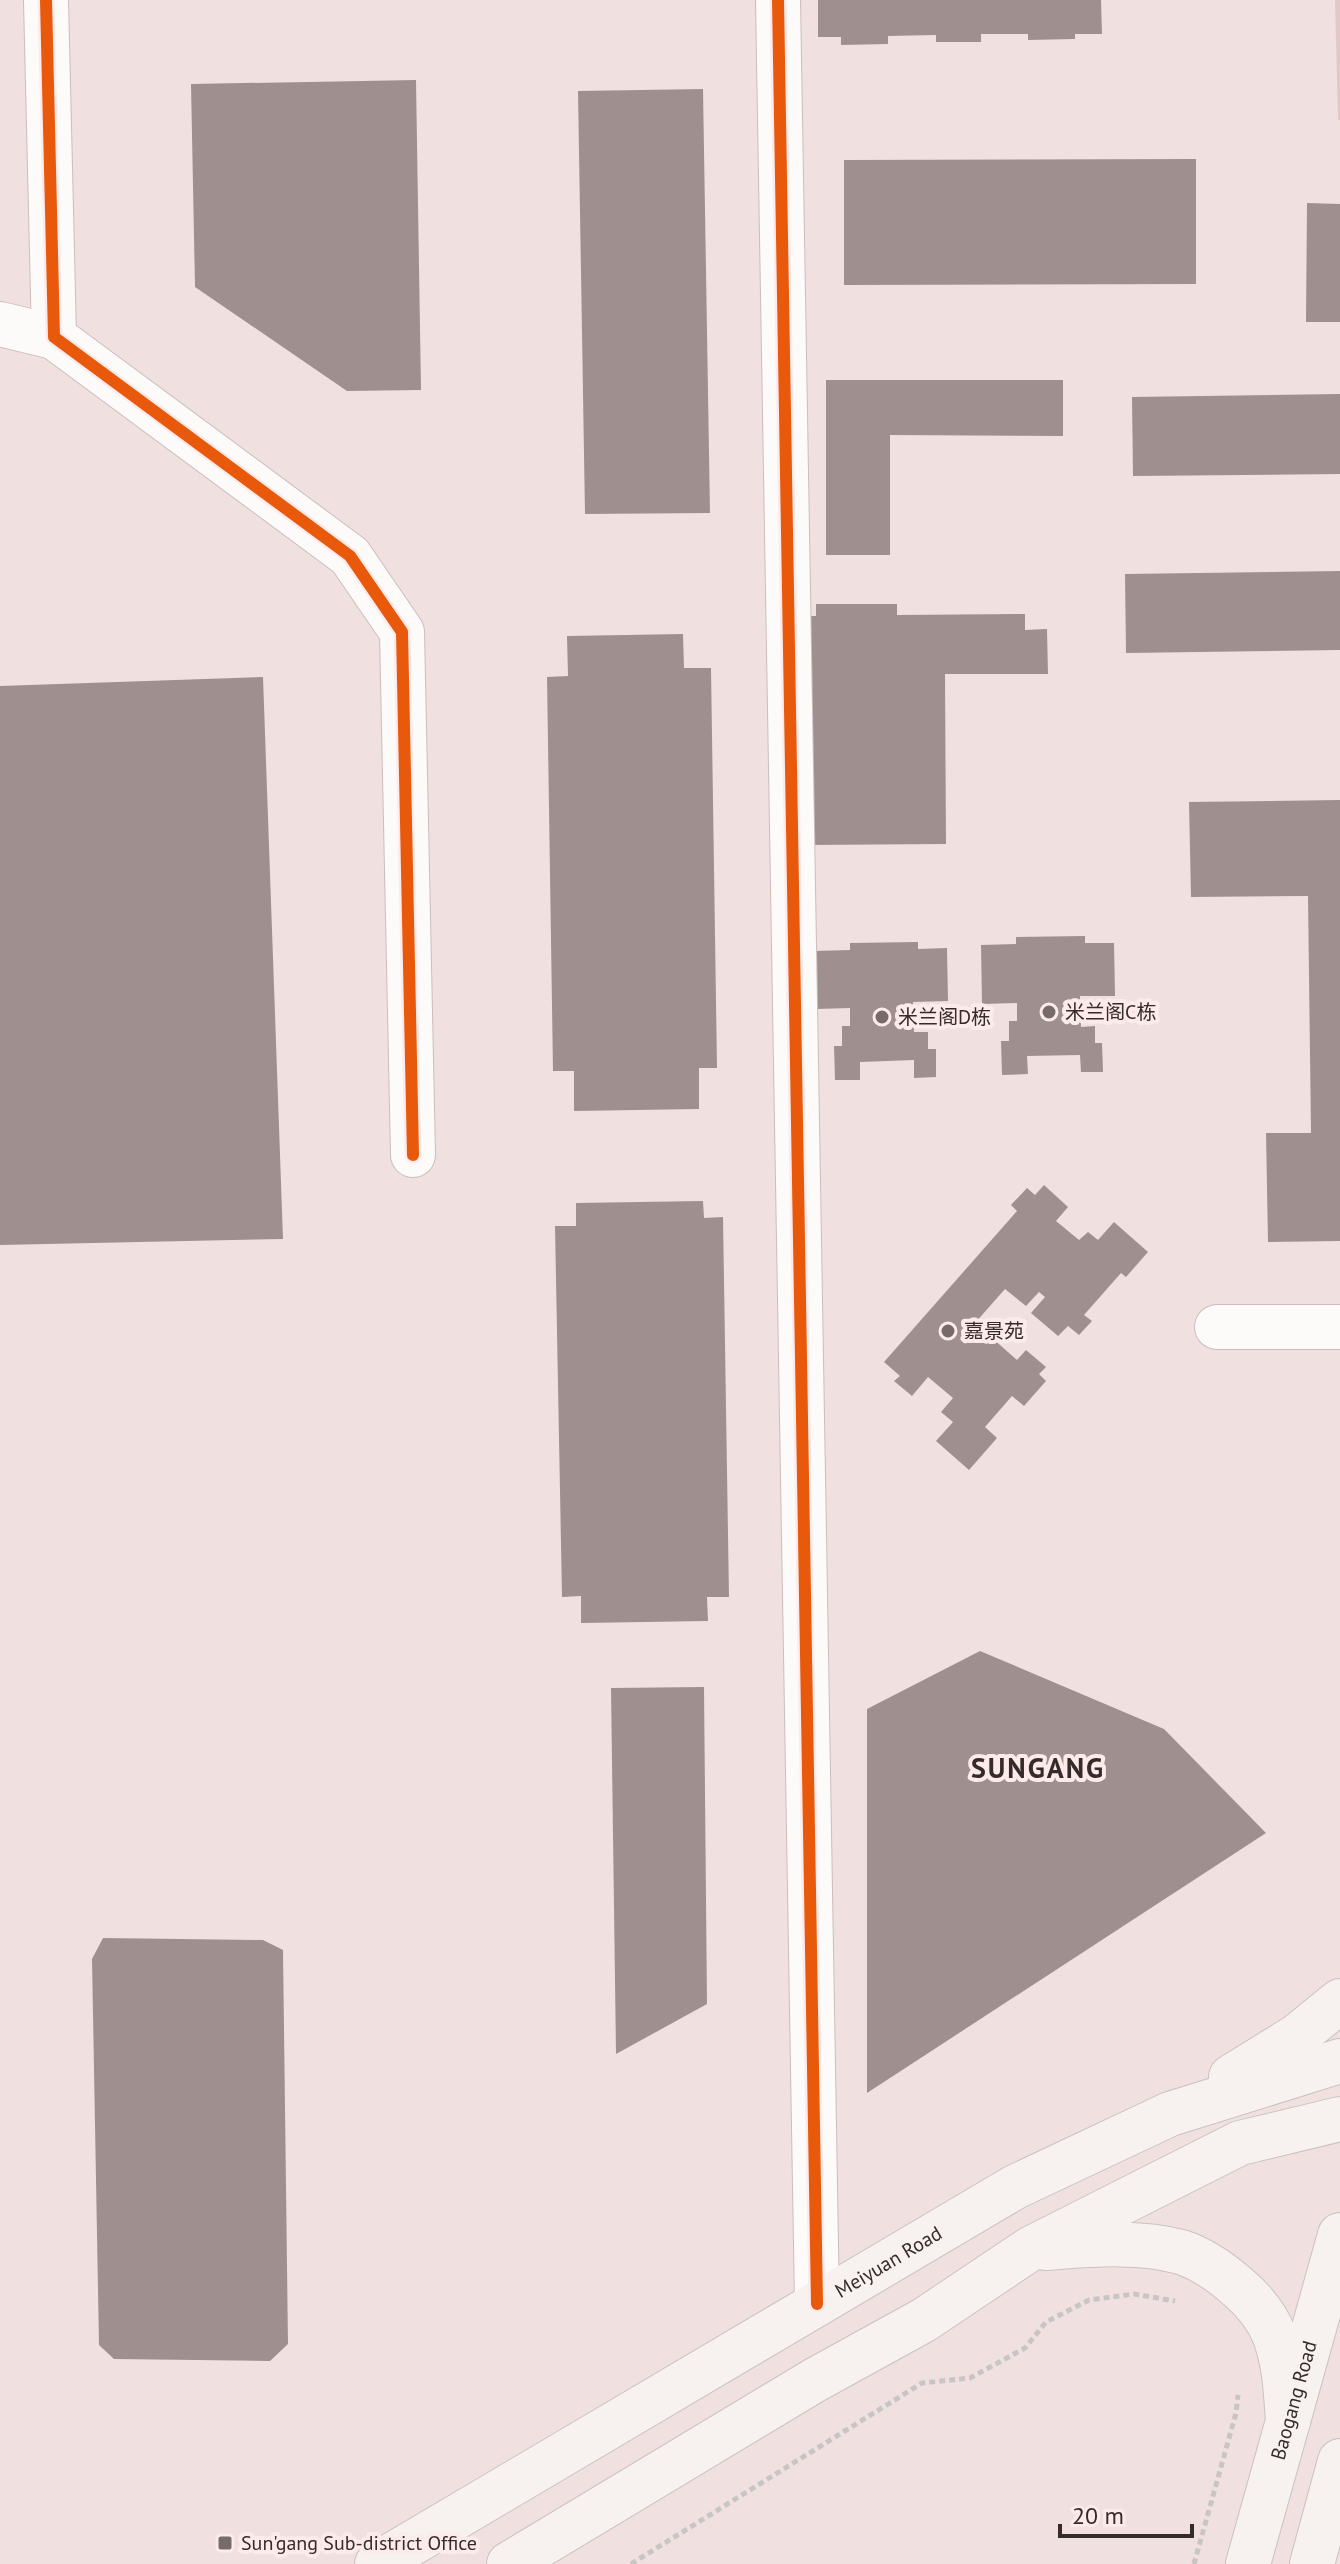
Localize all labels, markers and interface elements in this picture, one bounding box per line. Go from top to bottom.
place label: 米兰阁C栋 [1065,999,1156,1025]
marker: 米兰阁C栋 [1040,1003,1058,1021]
place label: 米兰阁D栋 [898,1004,991,1030]
marker: 米兰阁D栋 [873,1008,891,1026]
place label: 嘉景苑 [964,1318,1024,1344]
marker: 嘉景苑 [939,1322,957,1340]
district label: SUNGANG [971,1749,1105,1786]
street label: Meiyuan Road [830,2220,947,2304]
street label: Baogang Road [1265,2338,1323,2463]
scale bar [1060,2488,1192,2538]
text: 20 m [1072,2500,1124,2531]
place label: Sun'gang Sub-district Office [241,2530,477,2556]
marker: Sun'gang Sub-district Office [216,2534,234,2552]

